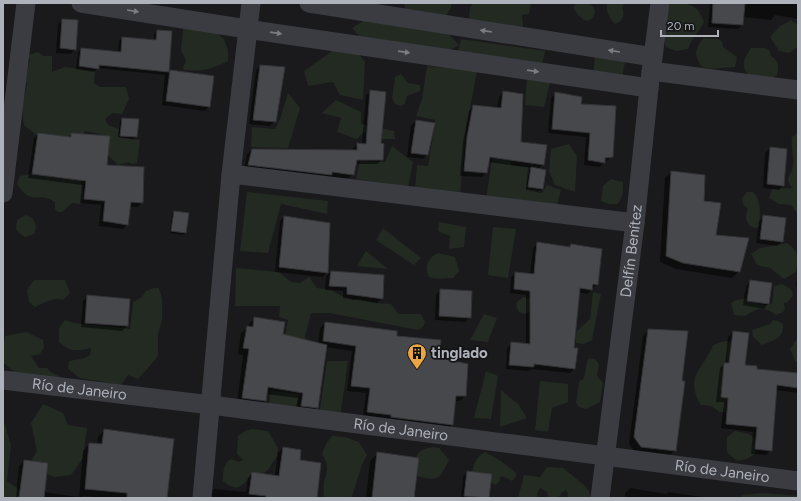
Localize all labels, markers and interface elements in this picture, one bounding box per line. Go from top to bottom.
one-way arrow [127,8,139,14]
scale bar [661,12,718,38]
text: 20 m [667,19,695,33]
one-way arrow [480,28,492,34]
one-way arrow [270,30,282,36]
one-way arrow [608,48,620,54]
one-way arrow [398,49,410,55]
one-way arrow [527,68,539,74]
street label: Delfín Benítez [617,204,646,298]
building icon: tinglado [406,342,428,370]
place label: tinglado [431,344,488,362]
street label: Río de Janeiro [31,375,128,404]
street label: Río de Janeiro [353,415,450,445]
street label: Río de Janeiro [674,456,771,486]

